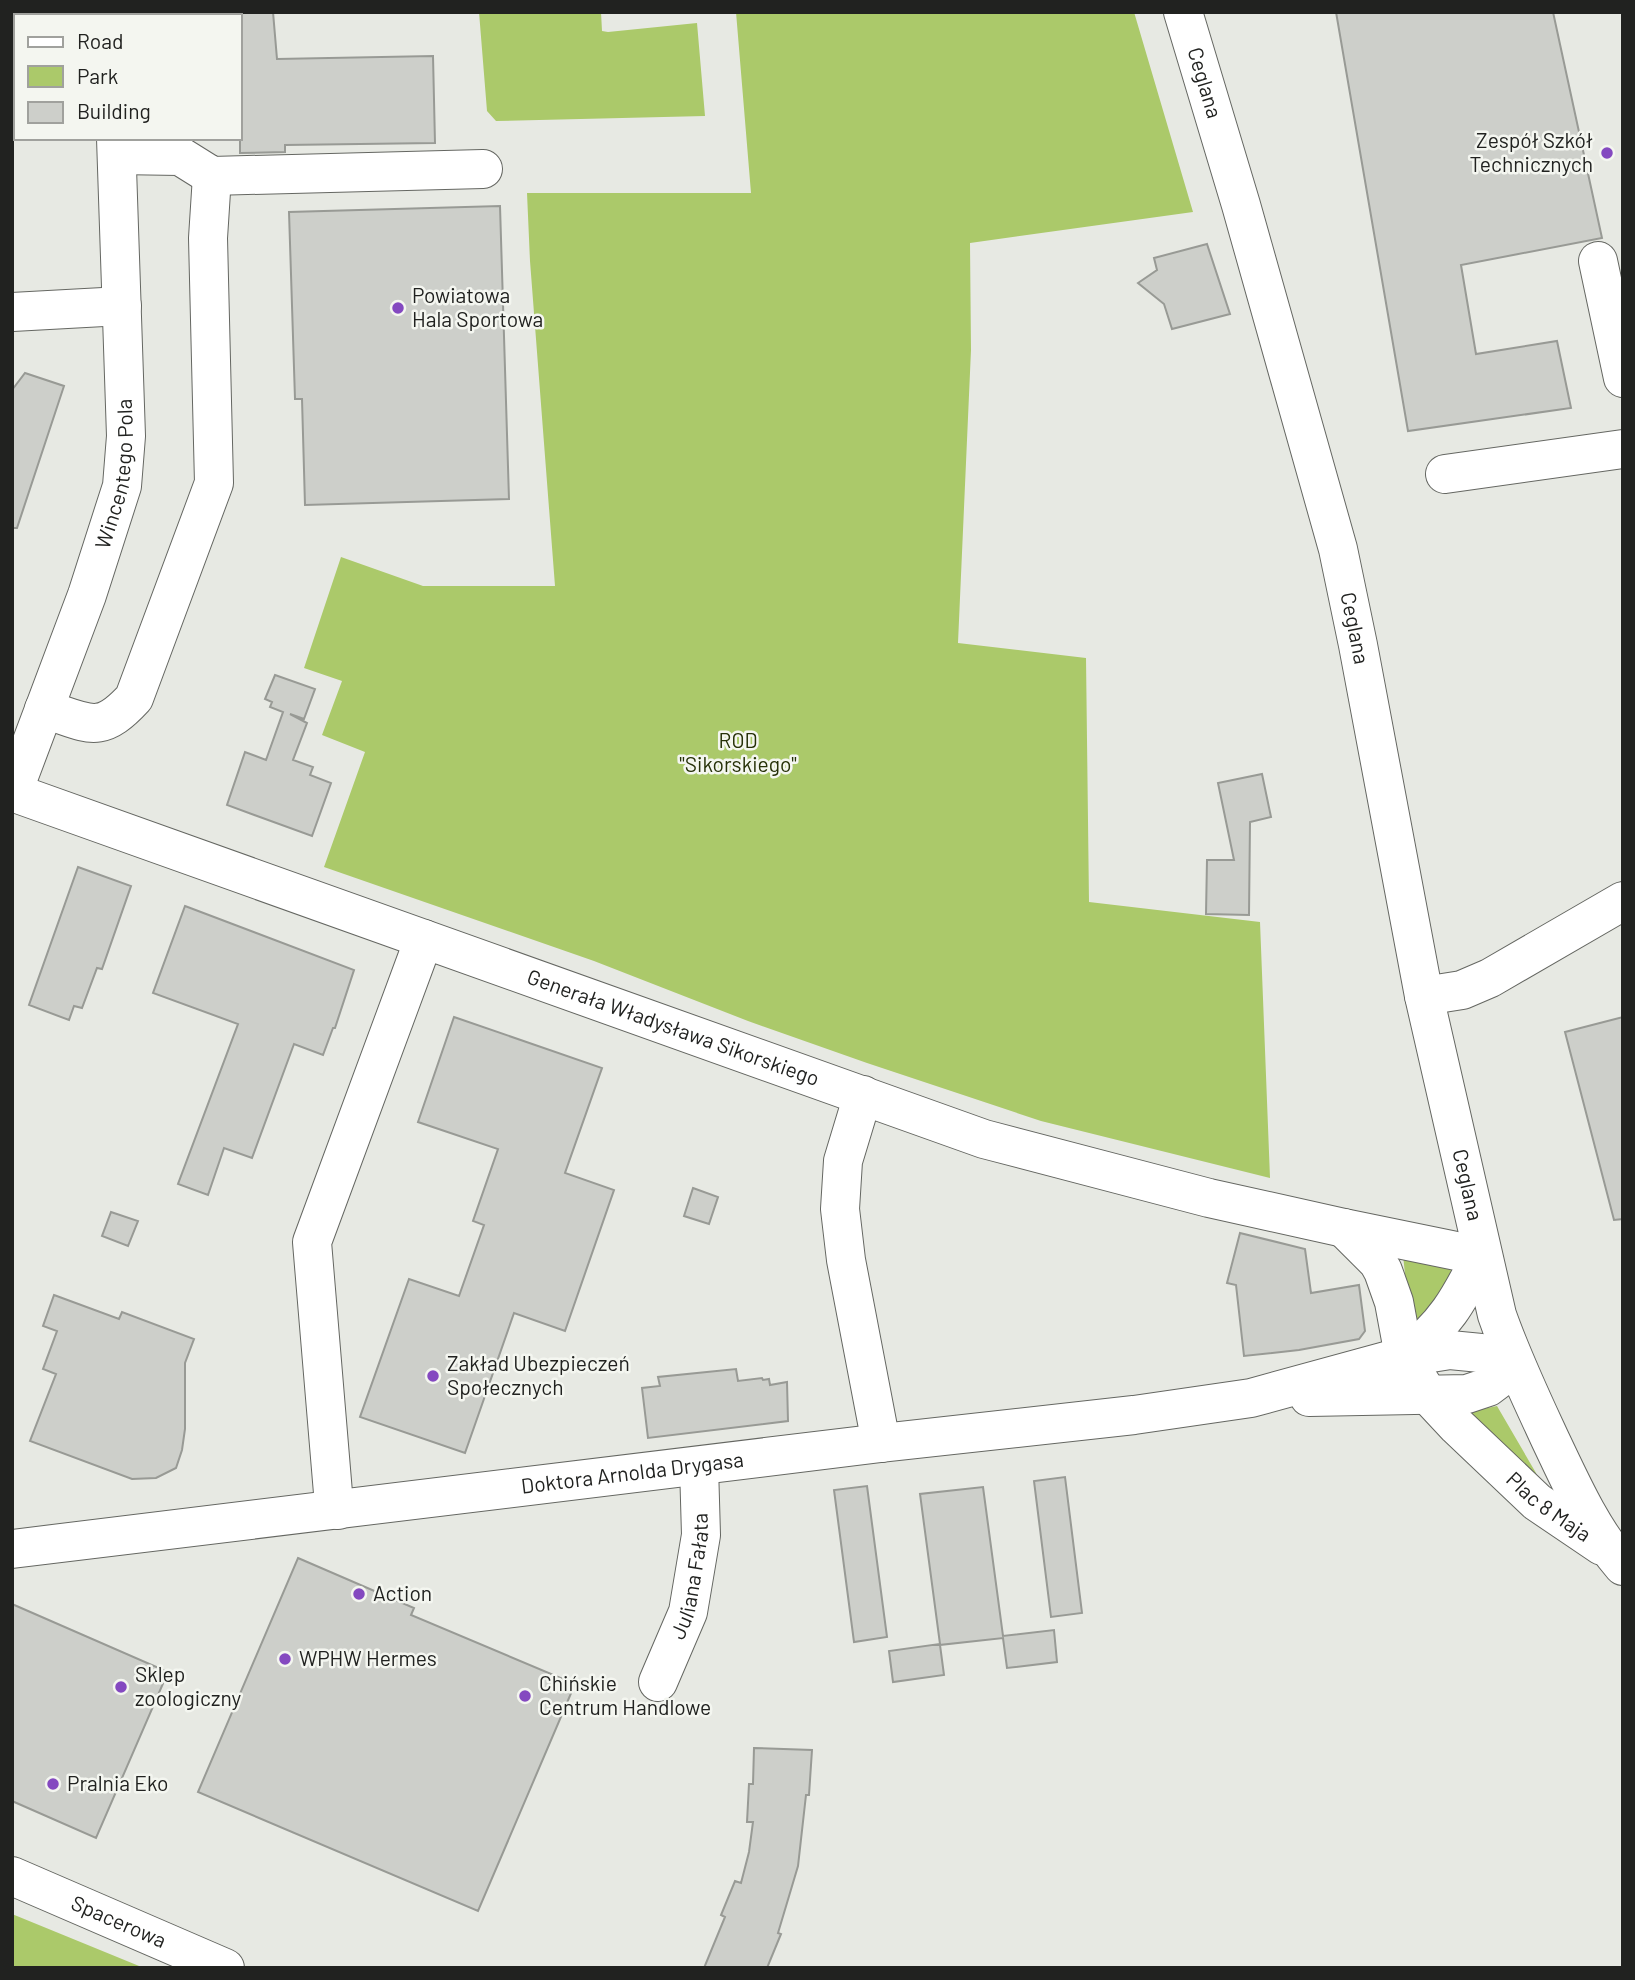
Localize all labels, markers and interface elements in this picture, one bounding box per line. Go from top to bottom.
legend [14,14,242,140]
text: Road [77,28,123,53]
street label: Ceglana [1183,44,1228,121]
text: Park [77,63,118,88]
text: Building [77,98,151,123]
place label: Zespół Szkół Technicznych [1469,127,1593,176]
marker: Zespół Szkół Technicznych [1599,145,1615,161]
place label: Powiatowa Hala Sportowa [412,282,543,331]
marker: Powiatowa Hala Sportowa [390,300,406,316]
street label: Wincentego Pola [89,398,137,552]
street label: Ceglana [1336,590,1375,666]
park label: ROD "Sikorskiego" [679,727,797,776]
street label: Generała Władysława Sikorskiego [524,963,823,1090]
street label: Ceglana [1448,1146,1489,1223]
place label: Zakład Ubezpieczeń Społecznych [447,1350,630,1399]
marker: Zakład Ubezpieczeń Społecznych [425,1368,441,1384]
street label: Doktora Arnolda Drygasa [520,1446,745,1498]
street label: Plac 8 Maja [1502,1466,1596,1546]
street label: Juliana Fałata [664,1513,712,1643]
place label: Action [373,1580,432,1605]
marker: Action [351,1586,367,1602]
place label: WPHW Hermes [299,1645,437,1670]
marker: WPHW Hermes [277,1651,293,1667]
place label: Sklep zoologiczny [135,1661,242,1710]
place label: Chińskie Centrum Handlowe [539,1670,711,1719]
marker: Sklep zoologiczny [113,1679,129,1695]
marker: Chińskie Centrum Handlowe [517,1688,533,1704]
place label: Pralnia Eko [67,1770,168,1795]
marker: Pralnia Eko [45,1776,61,1792]
street label: Spacerowa [68,1889,170,1952]

